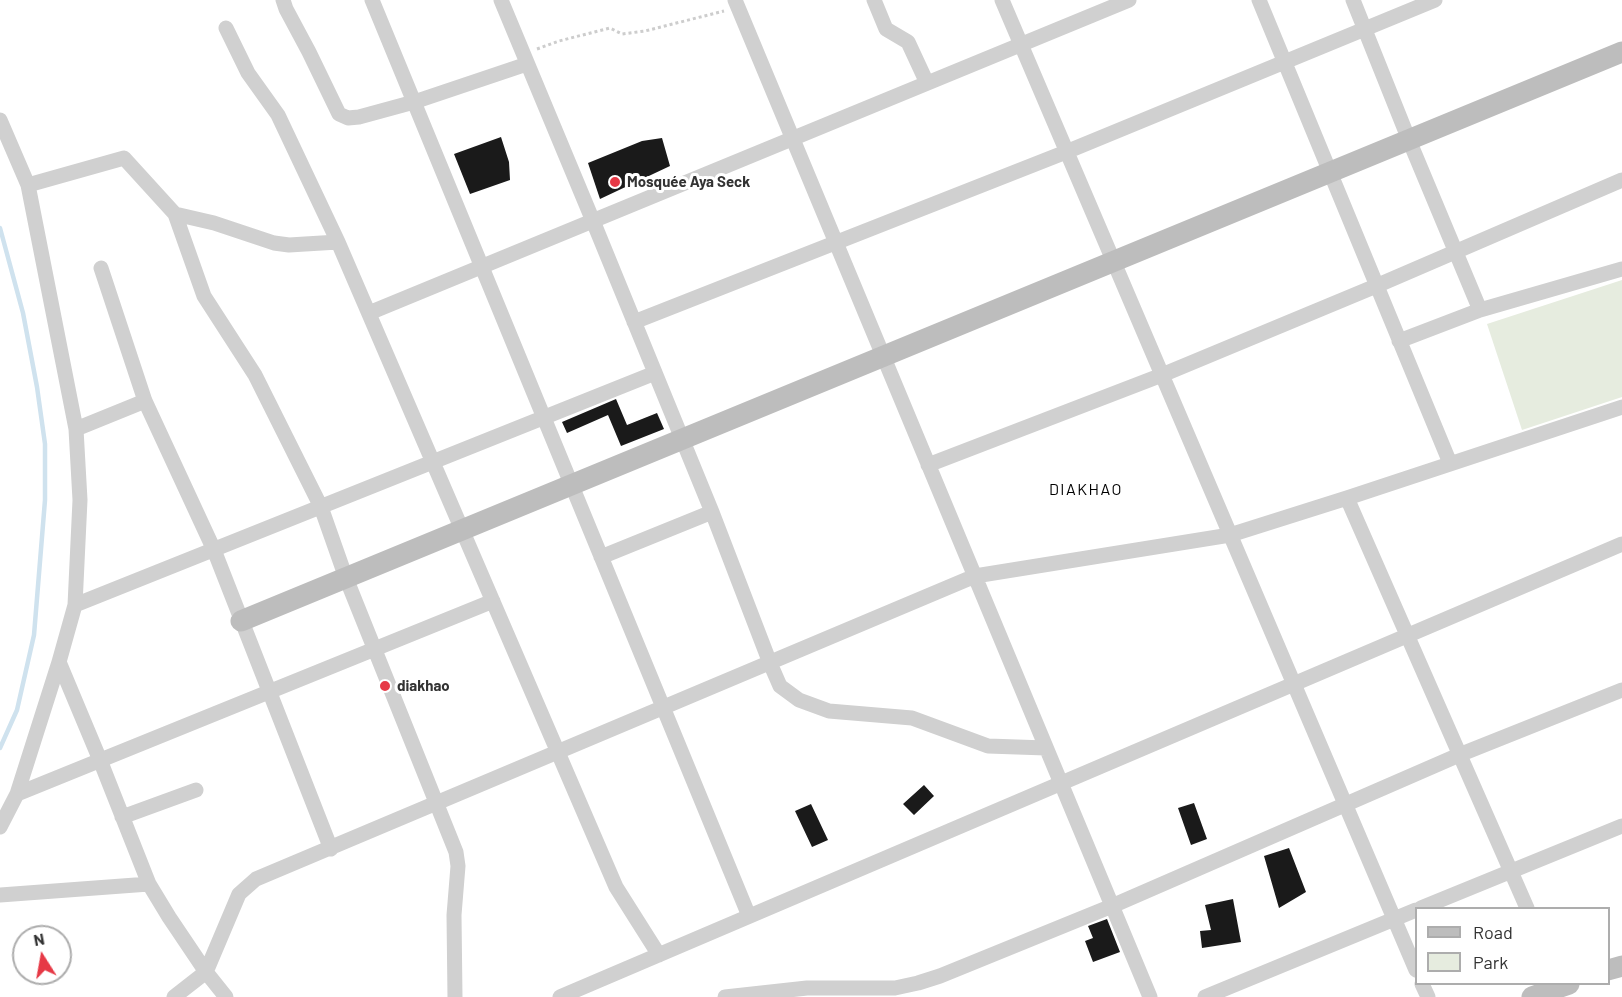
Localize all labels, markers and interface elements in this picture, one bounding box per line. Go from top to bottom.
place label: Mosquée Aya Seck [627,173,750,191]
marker: Mosquée Aya Seck [608,175,622,189]
district label: DIAKHAO [1049,480,1123,500]
place label: diakhao [397,677,450,695]
marker: diakhao [378,679,392,693]
legend [1415,907,1610,985]
text: Road [1473,921,1513,943]
north arrow [12,925,72,985]
text: N [32,928,46,949]
text: Park [1473,951,1508,973]

